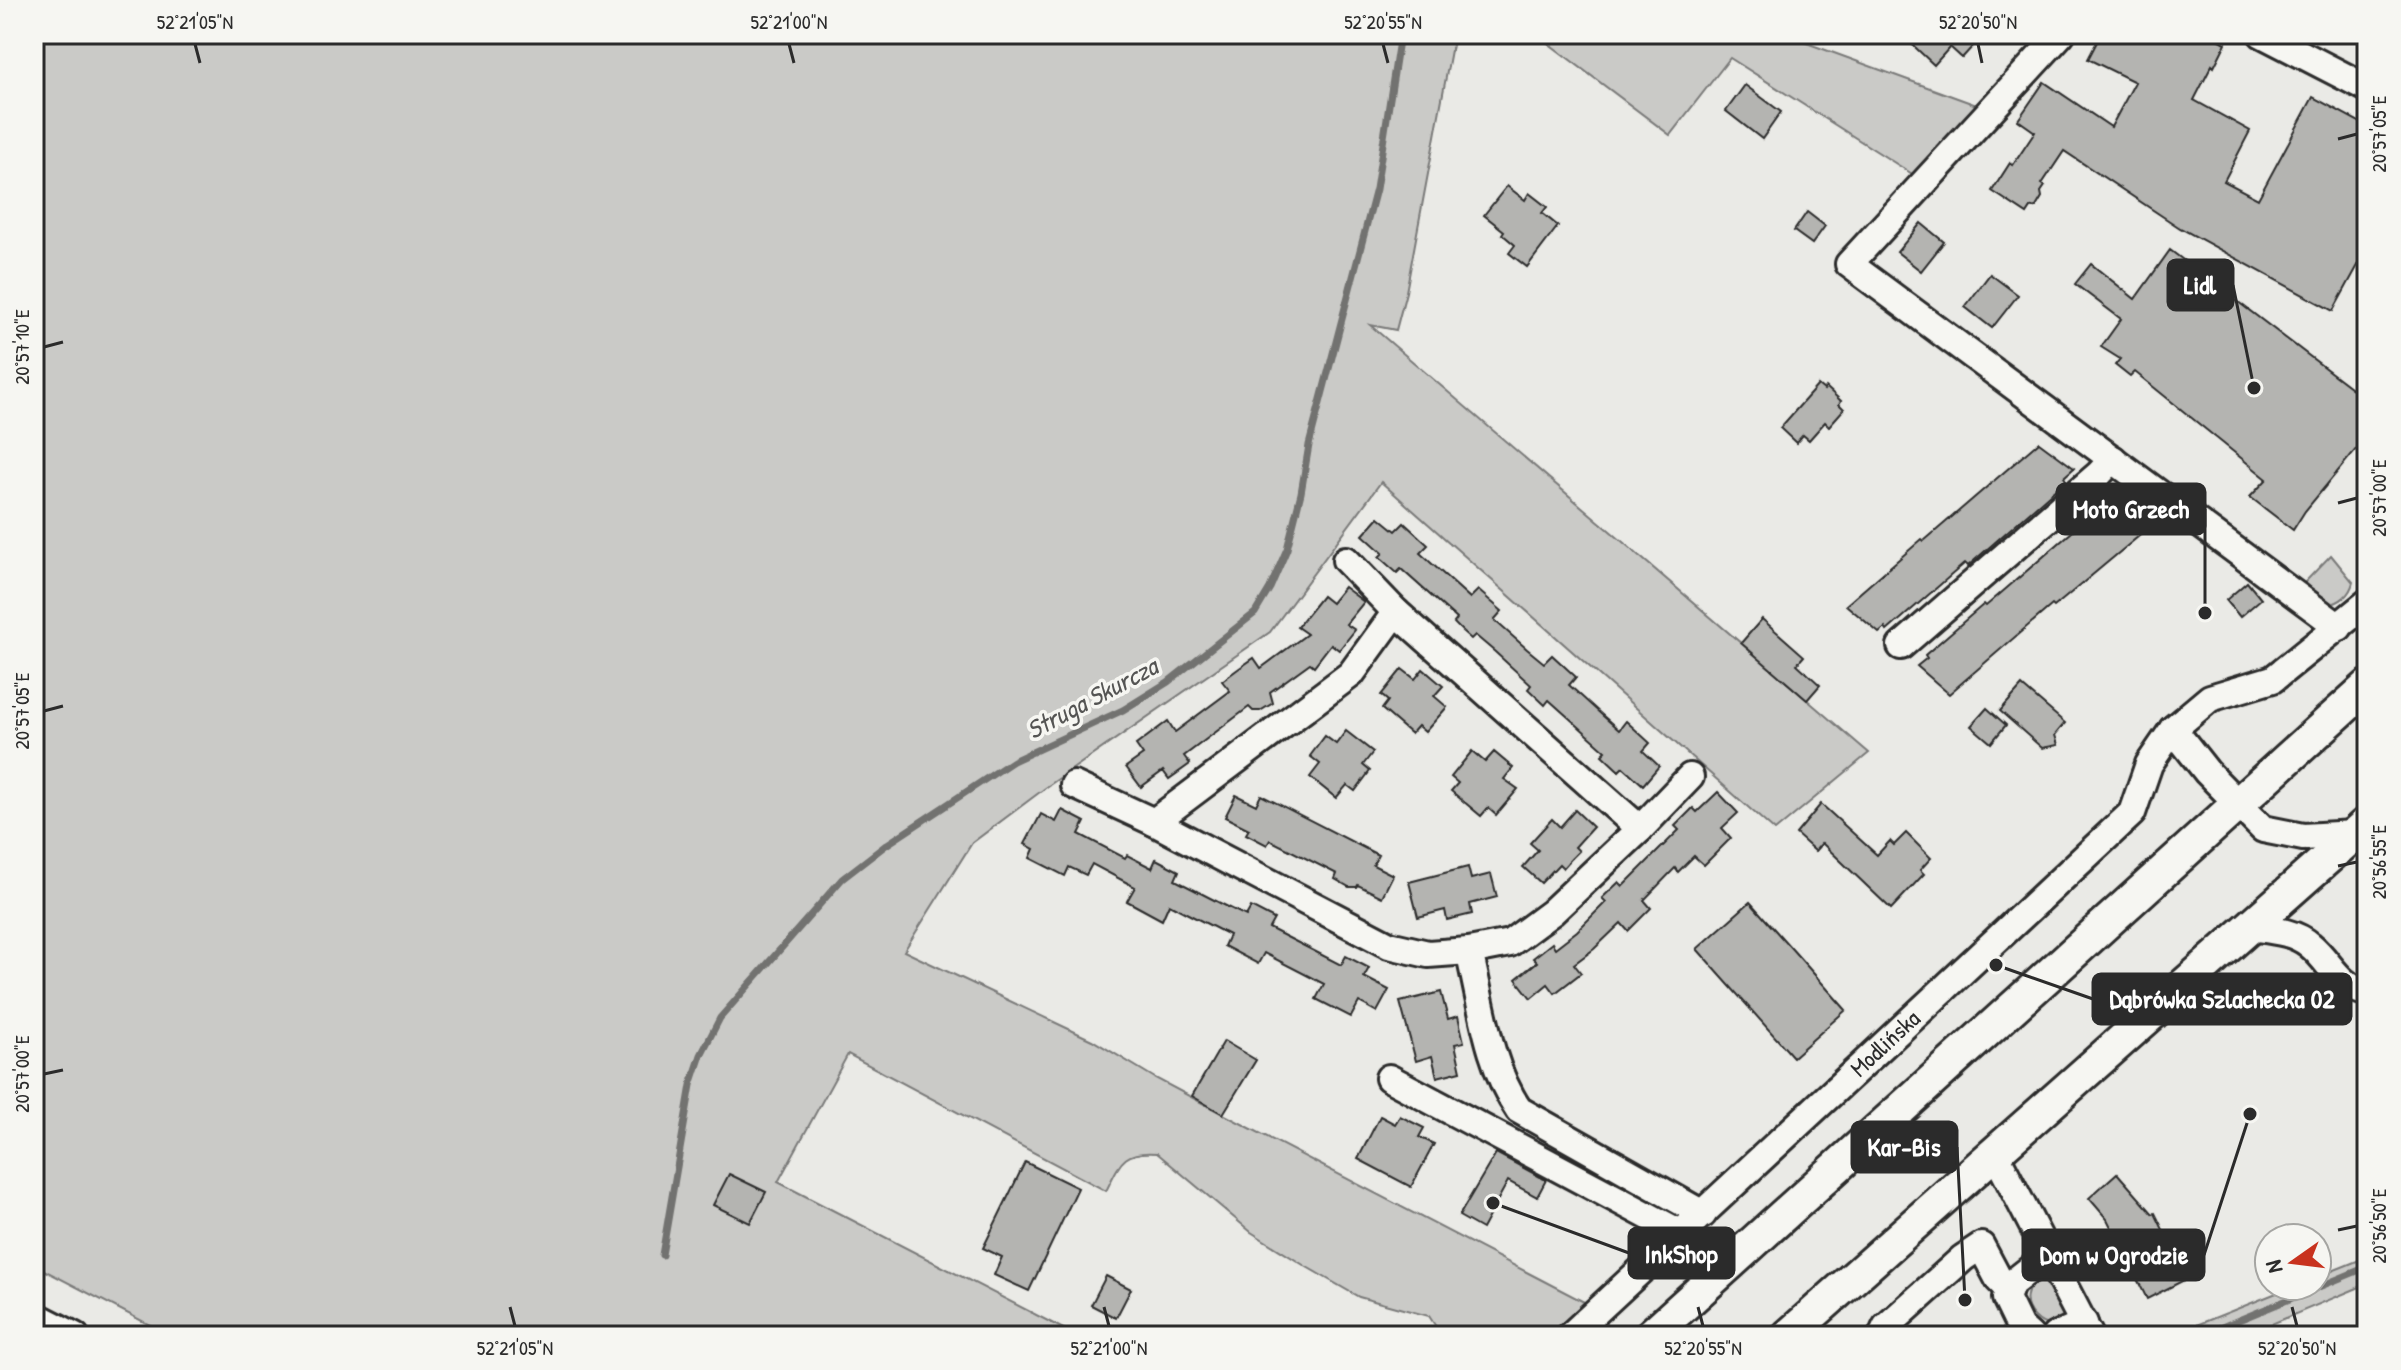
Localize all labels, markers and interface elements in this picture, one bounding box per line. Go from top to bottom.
text: 52°21'05"N [157,8,233,35]
text: 52°21'00"N [751,8,827,35]
text: 52°20'55"N [1344,8,1422,35]
text: 52°20'50"N [1939,8,2017,35]
text: 20°57'05"E [2365,95,2392,172]
callout: Lidl [2168,260,2233,310]
text: Lidl [2184,267,2217,302]
text: 20°57'10"E [8,309,35,385]
text: 20°57'00"E [2365,459,2392,537]
callout: Moto Grzech [2057,484,2205,534]
text: Moto Grzech [2073,491,2189,526]
water label: Struga Skurcza [1020,647,1166,748]
text: 20°57'05"E [8,672,35,749]
text: 20°56'55"E [2365,825,2392,899]
callout: Dąbrówka Szlachecka 02 [2093,974,2351,1024]
text: Dąbrówka Szlachecka 02 [2109,981,2335,1016]
street label: Modlińska [1843,1002,1926,1083]
text: 20°57'00"E [8,1035,35,1113]
callout: Kar-Bis [1852,1122,1957,1172]
text: Kar-Bis [1867,1129,1941,1164]
text: 20°56'50"E [2365,1188,2392,1264]
north arrow [2253,1222,2333,1302]
callout: InkShop [1629,1228,1734,1278]
callout: Dom w Ogrodzie [2023,1230,2204,1280]
text: InkShop [1644,1236,1718,1272]
text: Dom w Ogrodzie [2040,1237,2189,1273]
text: N [2258,1257,2290,1276]
text: 52°21'05"N [477,1334,553,1361]
text: 52°21'00"N [1071,1334,1147,1361]
text: 52°20'55"N [1664,1334,1742,1361]
text: 52°20'50"N [2258,1334,2336,1361]

